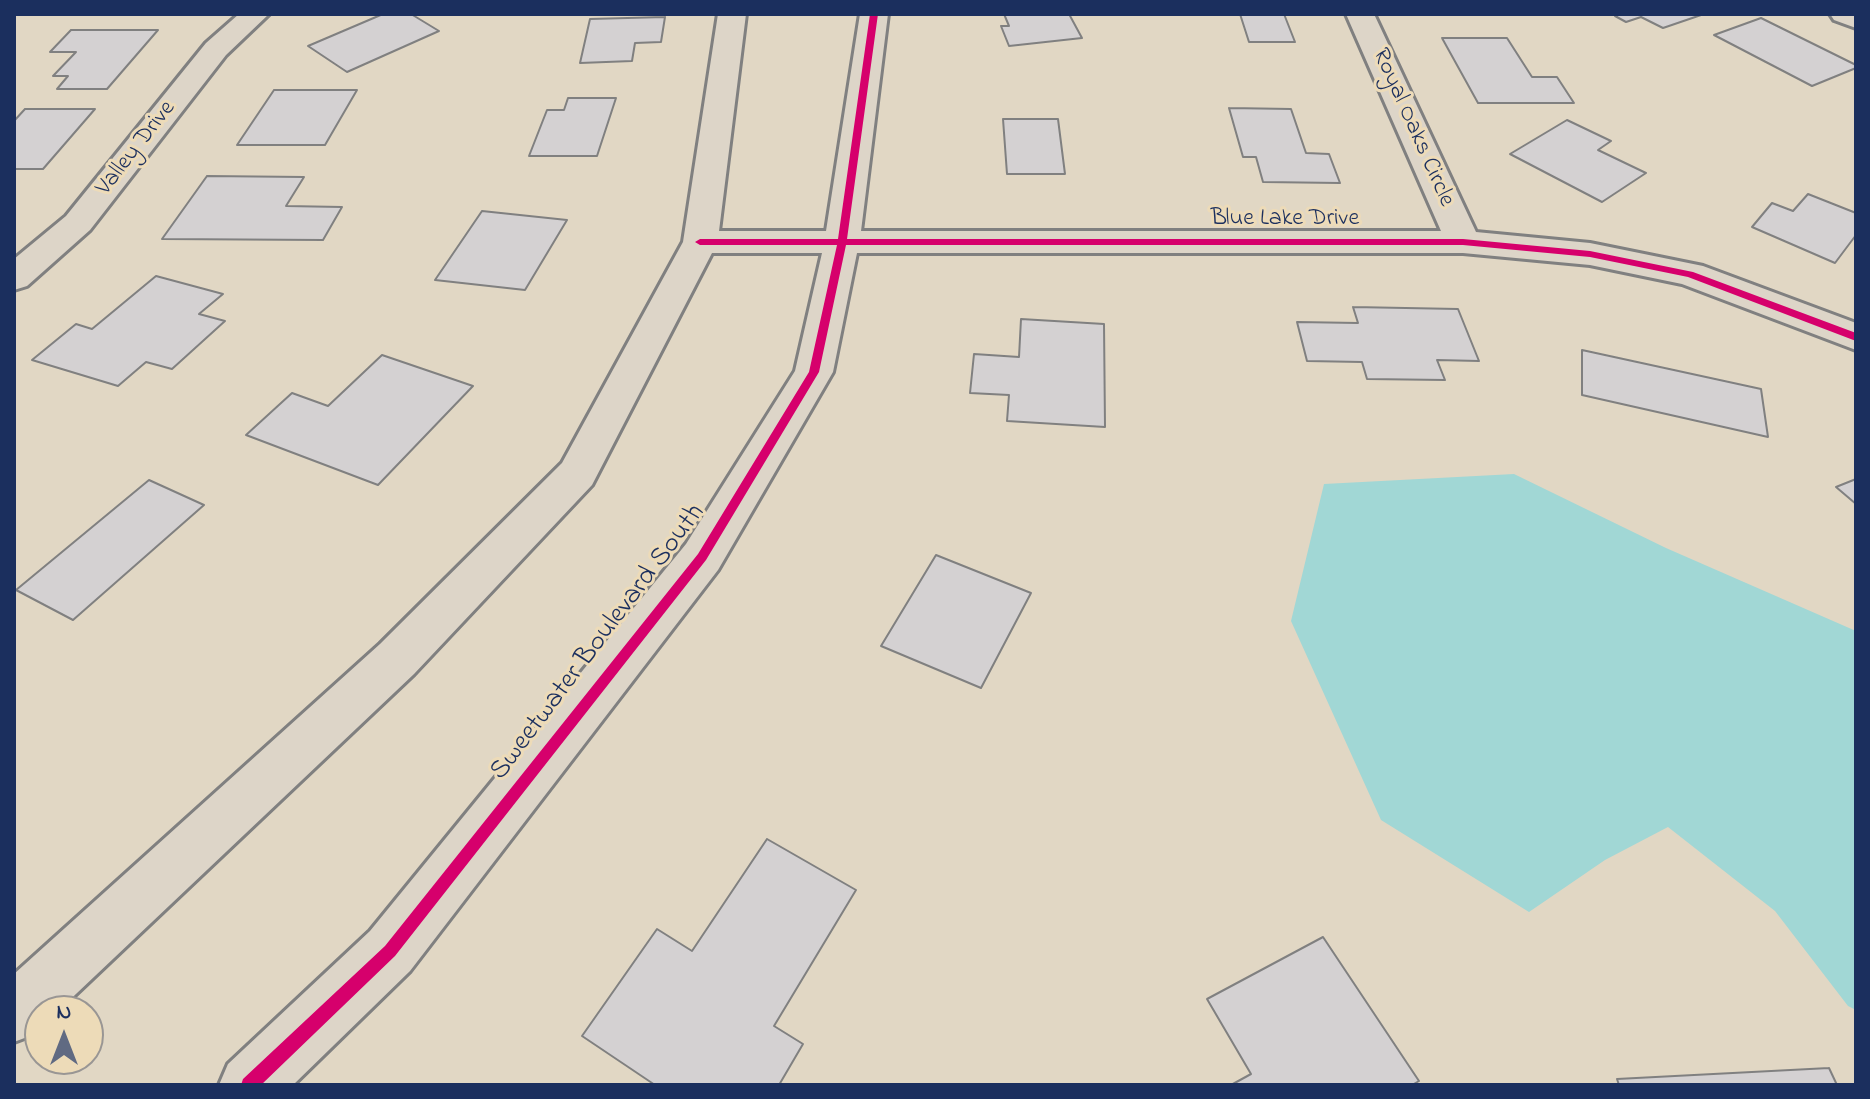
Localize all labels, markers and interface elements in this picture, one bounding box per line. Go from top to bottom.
street label: Royal Oaks Circle [1364,45,1460,211]
street label: Valley Drive [91,96,183,202]
street label: Blue Lake Drive [1211,206,1359,234]
street label: Sweetwater Boulevard South [484,498,714,788]
north arrow [24,995,104,1075]
text: N [57,997,71,1029]

